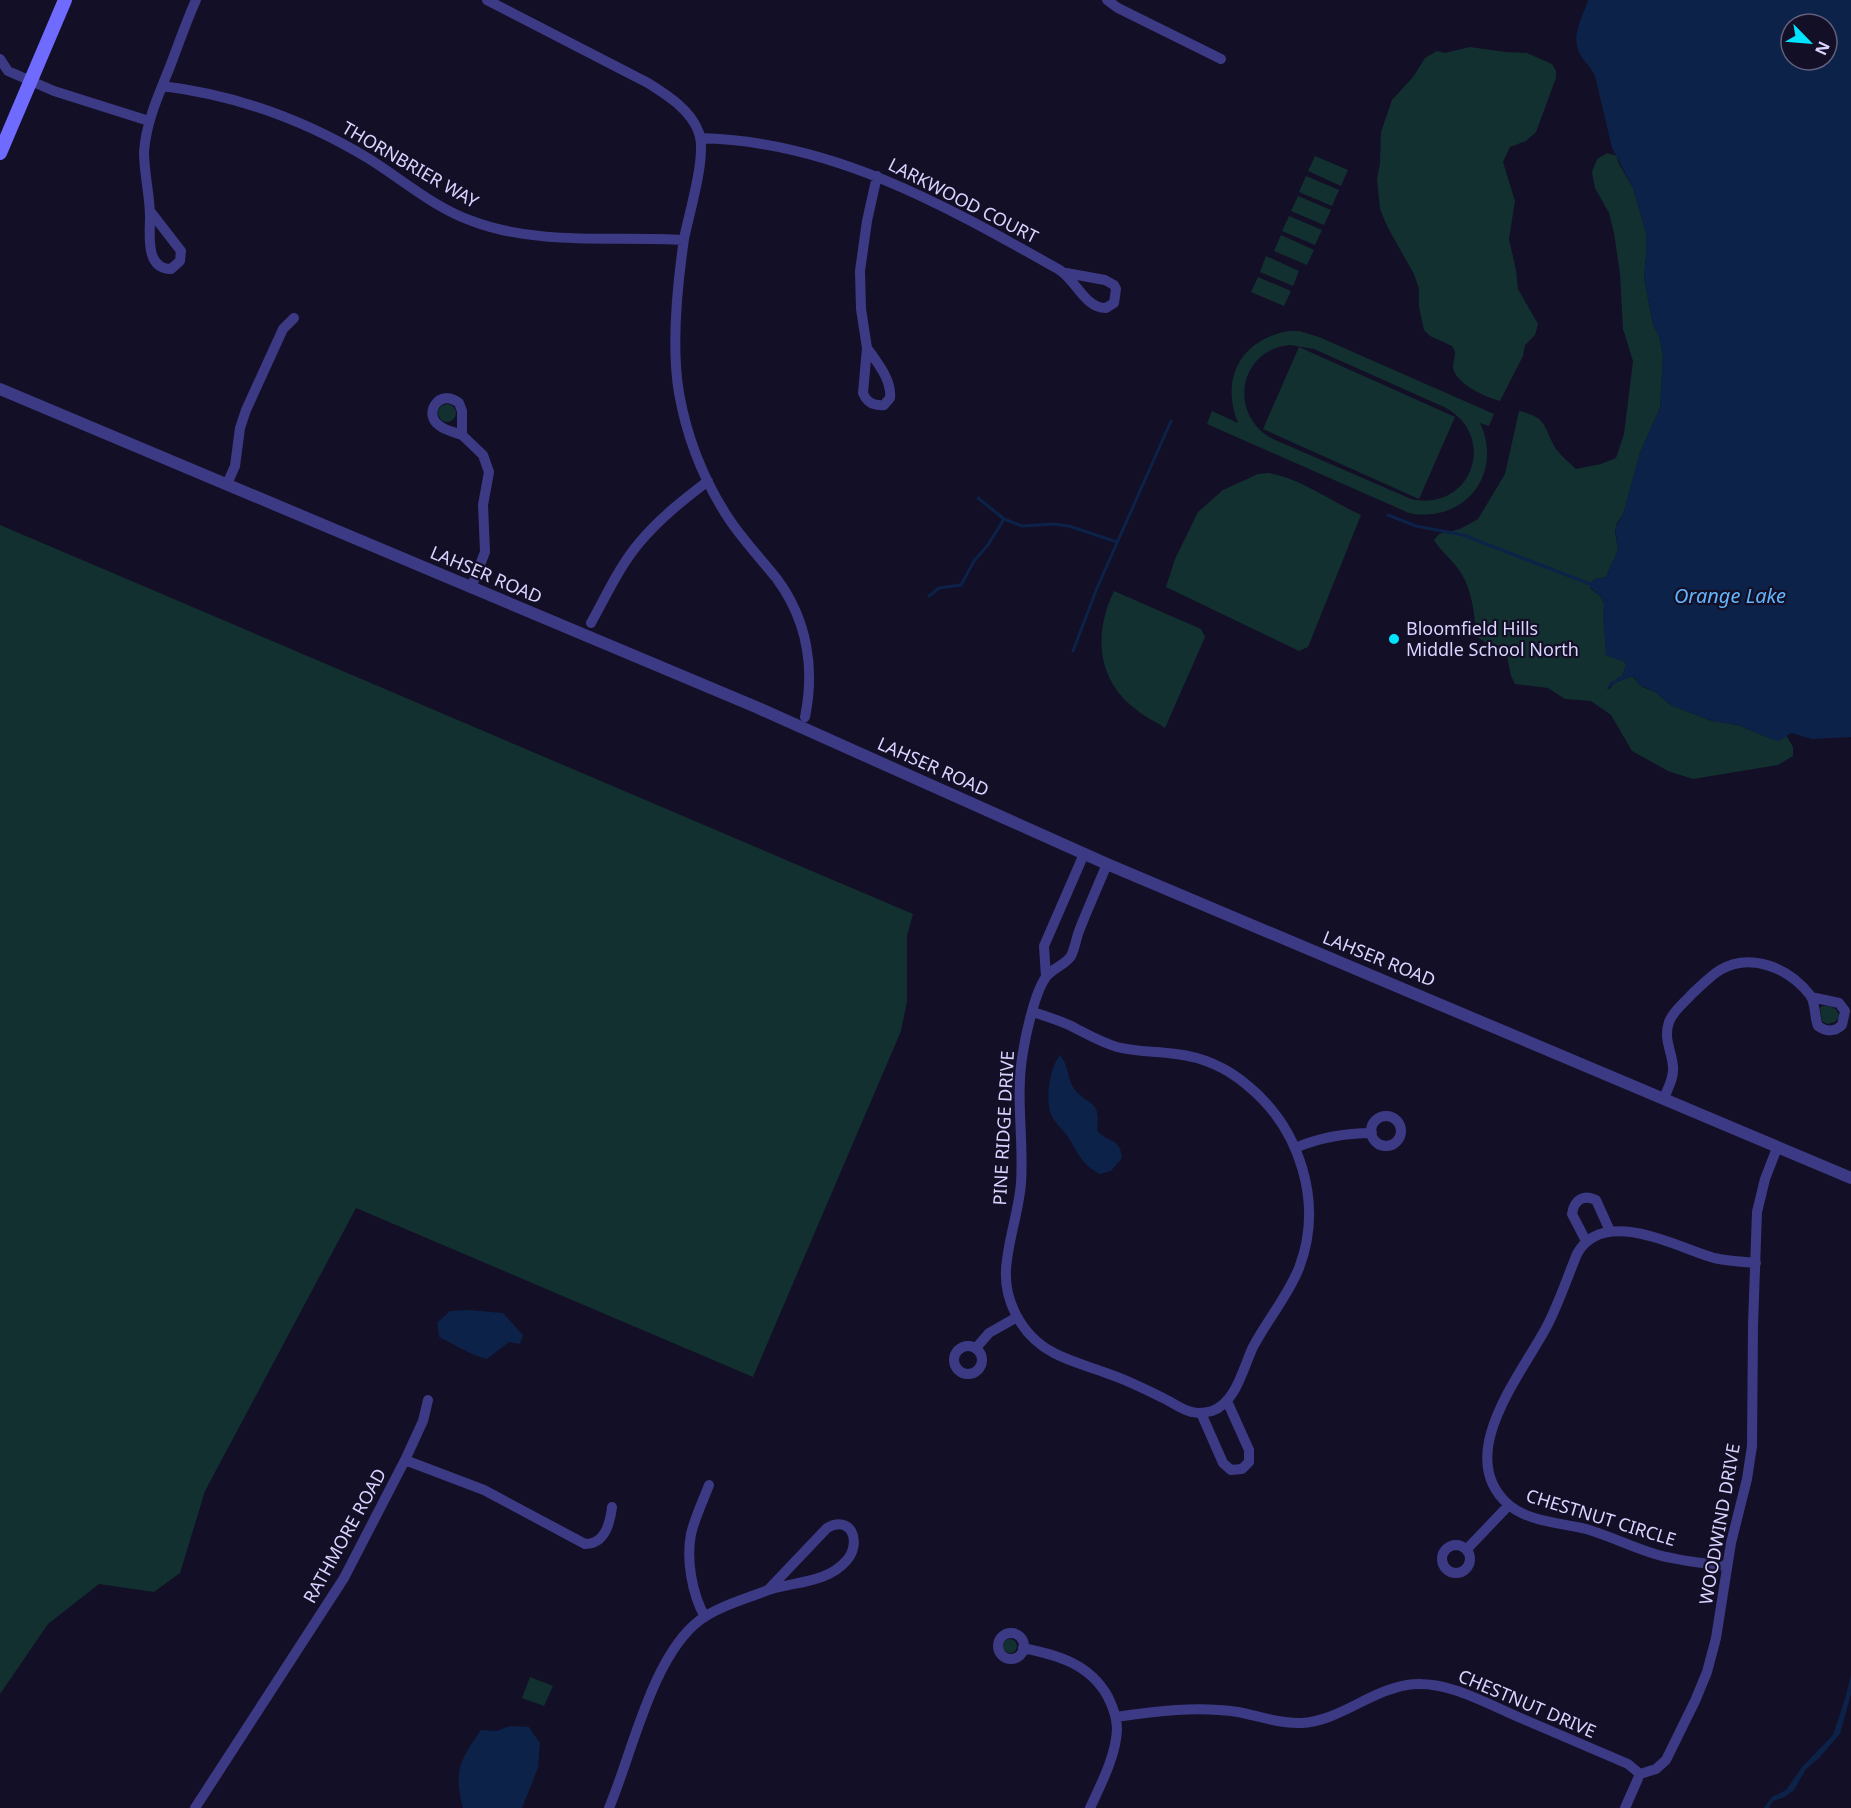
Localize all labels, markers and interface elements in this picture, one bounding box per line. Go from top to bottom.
north arrow [1779,12,1839,72]
text: N [1810,38,1835,59]
street label: THORNBRIER WAY [338,115,484,213]
street label: LARKWOOD COURT [884,152,1043,248]
street label: LAHSER ROAD [427,540,546,608]
water label: Orange Lake [1674,582,1786,609]
place label: Bloomfield Hills Middle School North [1406,616,1579,661]
marker: Bloomfield Hills Middle School North [1387,632,1401,646]
street label: LAHSER ROAD [874,731,993,801]
street label: LAHSER ROAD [1319,925,1439,992]
street label: PINE RIDGE DRIVE [987,1050,1019,1206]
street label: WOODWIND DRIVE [1693,1441,1745,1606]
street label: RATHMORE ROAD [297,1464,391,1607]
street label: CHESTNUT CIRCLE [1523,1483,1679,1551]
street label: CHESTNUT DRIVE [1455,1663,1600,1743]

